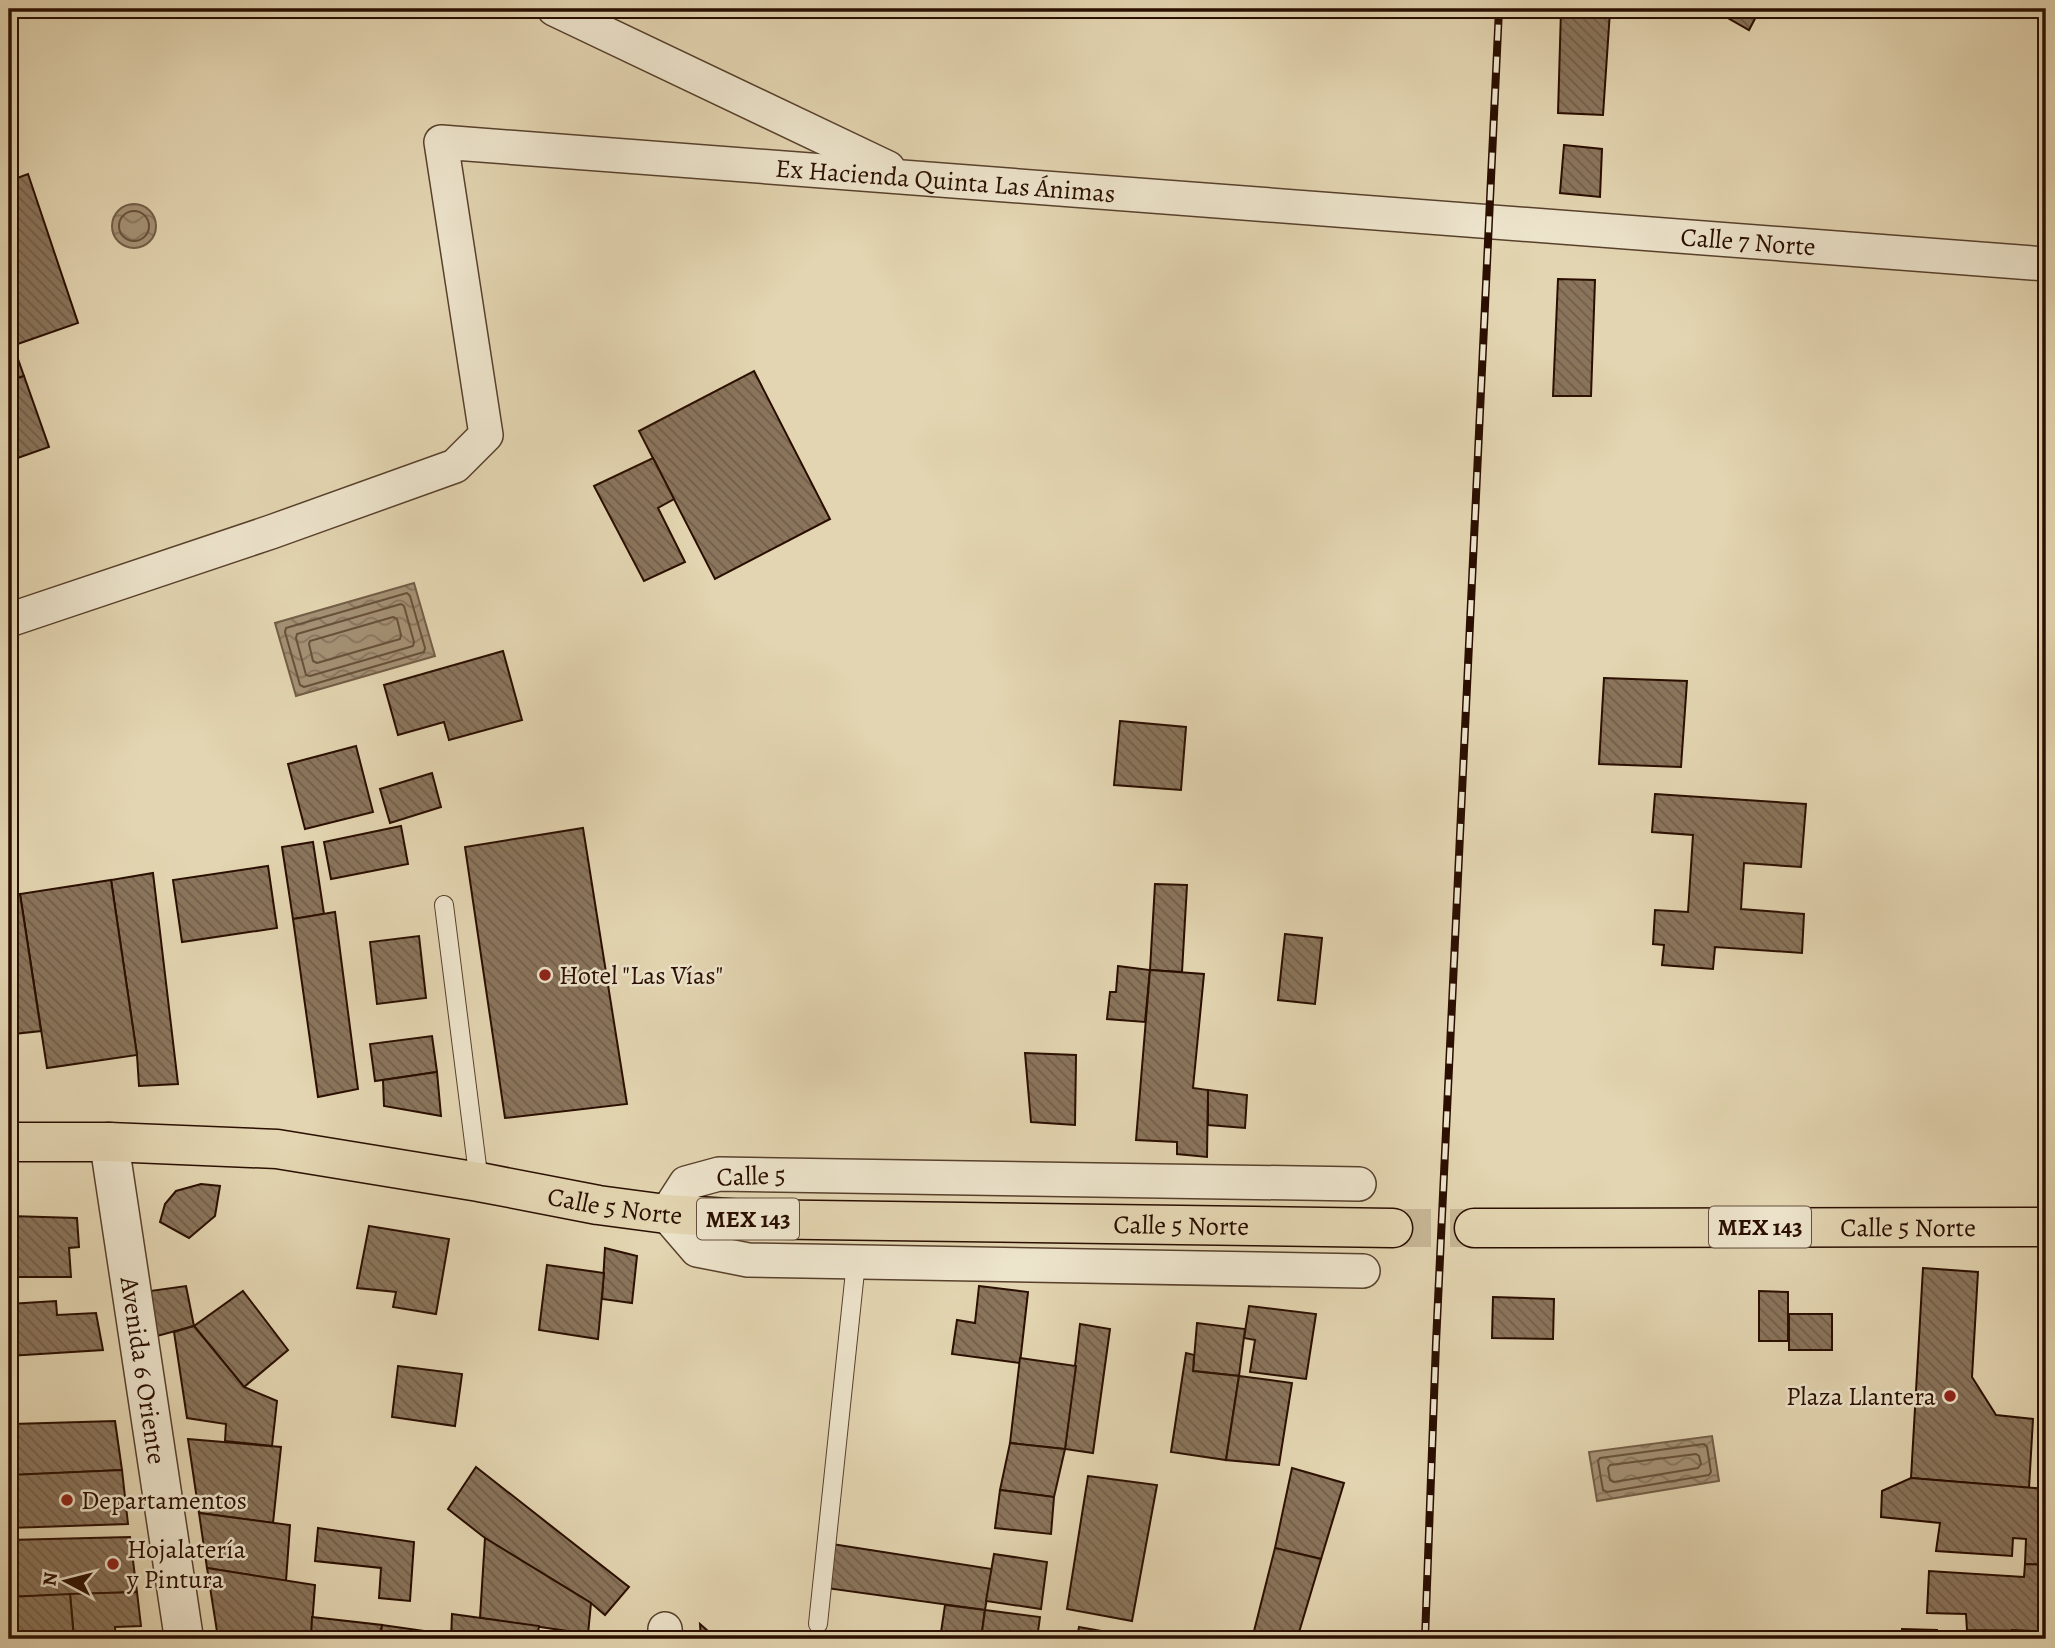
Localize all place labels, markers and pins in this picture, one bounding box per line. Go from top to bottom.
place label: Hotel "Las Vías" [559,958,723,993]
marker: Hotel "Las Vías" [537,967,553,983]
place label: Plaza Llantera [1786,1379,1936,1414]
marker: Plaza Llantera [1942,1388,1958,1404]
place label: Departamentos [81,1483,247,1518]
marker: Departamentos [59,1492,75,1508]
place label: Hojalatería y Pintura [126,1532,246,1597]
marker: Hojalatería y Pintura [105,1556,121,1572]

